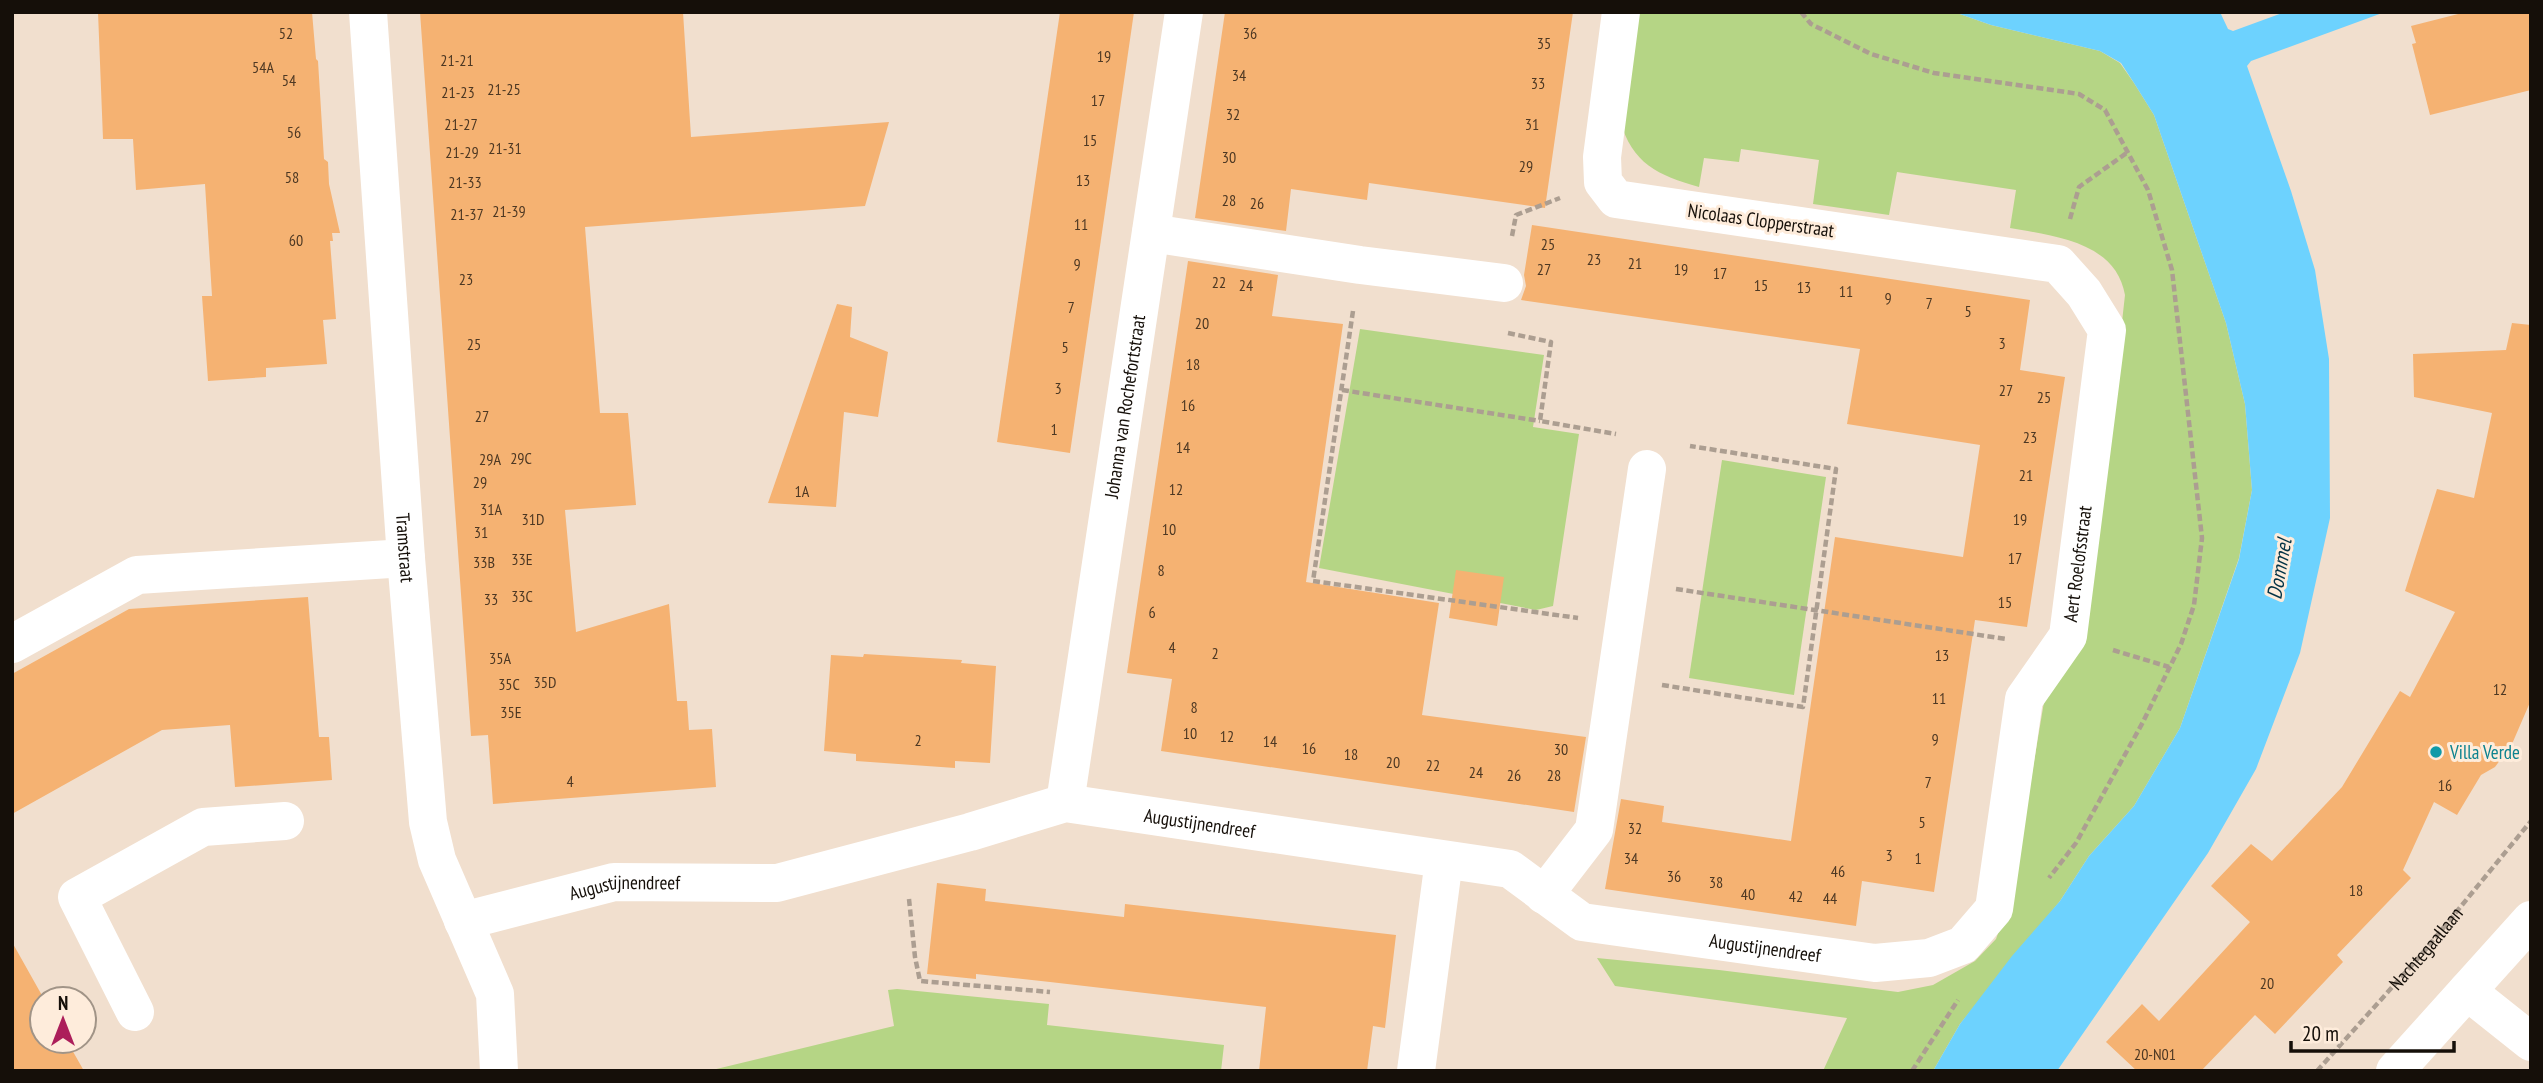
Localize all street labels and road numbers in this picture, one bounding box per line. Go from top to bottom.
street label: Nicolaas Clopperstraat [1686,198,1836,242]
street label: Johanna van Rochefortstraat [1099,312,1150,501]
street label: Aert Roelofsstraat [2058,503,2097,623]
street label: Tramstraat [391,512,420,584]
street label: Augustijnendreef [1142,803,1258,843]
street label: Augustijnendreef [566,870,681,905]
street label: Nachtegaallaan [2384,902,2468,995]
street label: Augustijnendreef [1708,928,1823,967]

